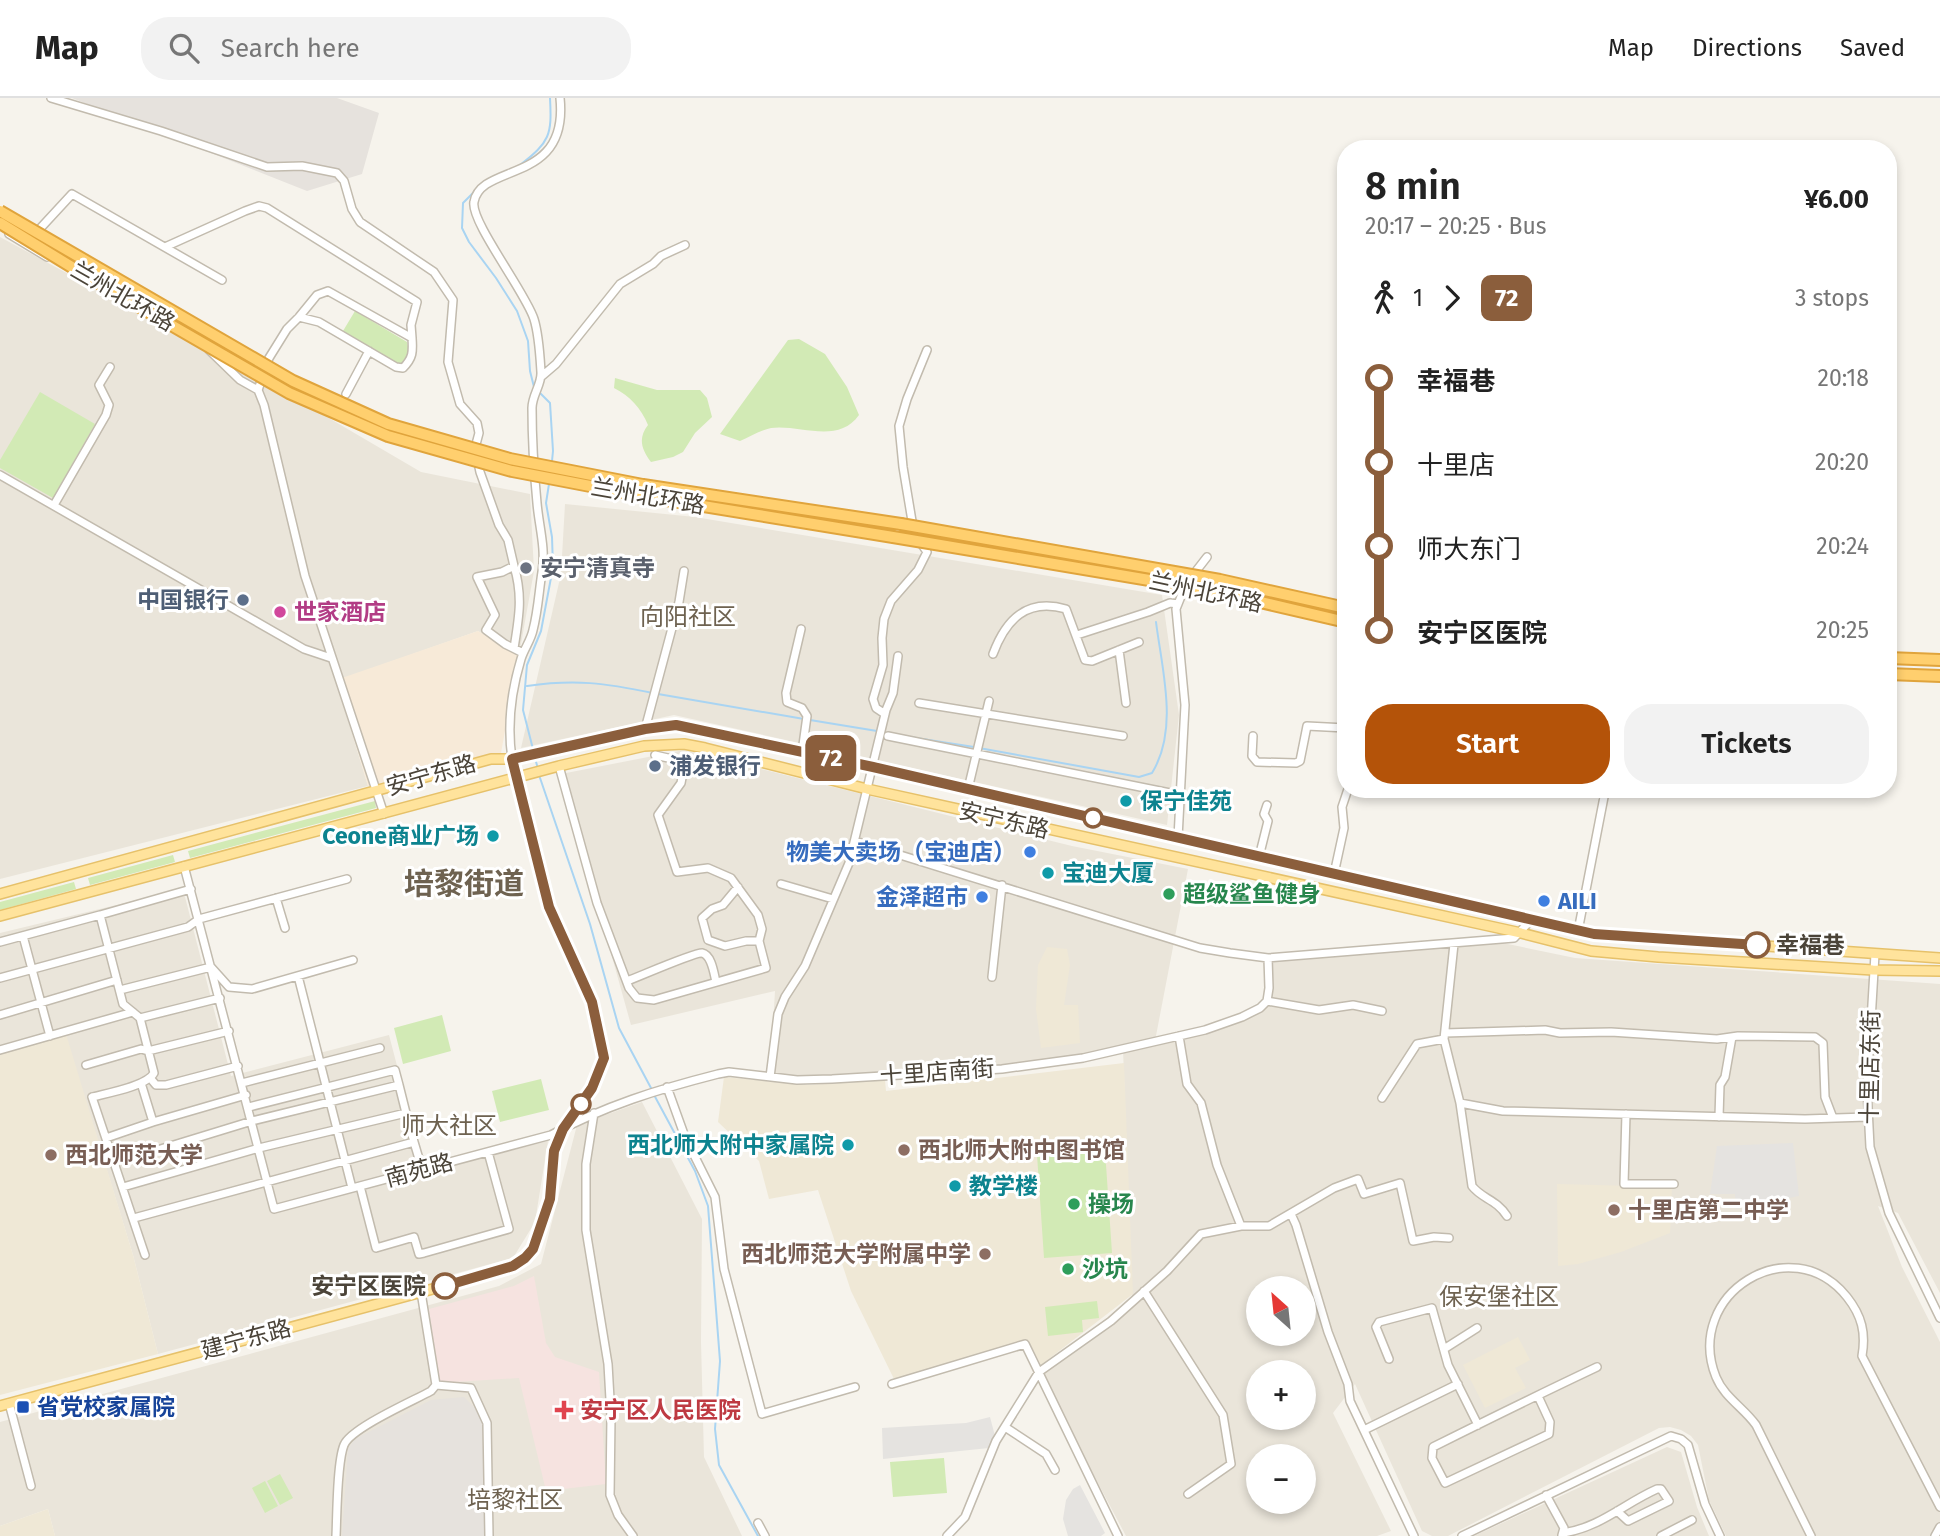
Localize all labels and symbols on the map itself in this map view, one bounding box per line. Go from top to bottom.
street label: 兰州北环路 [66,255,180,337]
street label: 兰州北环路 [589,472,707,520]
place label: 安宁清真寺 [540,554,655,582]
marker: 安宁清真寺 [518,560,534,576]
street label: 兰州北环路 [1147,566,1265,618]
place label: 中国银行 [137,586,229,614]
marker: 中国银行 [235,592,251,608]
place label: 世家酒店 [294,598,386,626]
district label: 向阳社区 [640,603,736,631]
marker: 世家酒店 [272,604,288,620]
line badge: 72 [800,735,862,781]
street label: 安宁东路 [383,749,479,801]
place label: 浦发银行 [669,752,761,780]
marker: 浦发银行 [647,758,663,774]
place label: 保宁佳苑 [1140,787,1232,815]
marker: 保宁佳苑 [1118,793,1134,809]
street label: 安宁东路 [956,796,1052,844]
unlabelled marker [1083,808,1103,828]
place label: Ceone商业广场 [322,822,479,850]
marker: Ceone商业广场 [485,828,501,844]
place label: 物美大卖场（宝迪店） [786,838,1016,866]
marker: 物美大卖场（宝迪店） [1022,844,1038,860]
place label: 宝迪大厦 [1062,859,1154,887]
marker: 宝迪大厦 [1040,865,1056,881]
district label: 培黎街道 [404,866,524,902]
place label: 超级鲨鱼健身 [1183,880,1321,908]
place label: 金泽超市 [876,883,968,911]
marker: 超级鲨鱼健身 [1161,886,1177,902]
place label: AILI [1557,887,1597,915]
marker: 金泽超市 [974,889,990,905]
marker: AILI [1536,893,1552,909]
place label: 幸福巷 [1776,931,1845,959]
marker: 幸福巷 [1744,932,1770,958]
street label: 十里店东街 [1855,1009,1885,1125]
street label: 十里店南街 [879,1054,995,1090]
unlabelled marker [571,1094,591,1114]
district label: 师大社区 [401,1112,497,1140]
place label: 西北师大附中家属院 [627,1131,834,1159]
place label: 西北师大附中图书馆 [918,1136,1125,1164]
marker: 西北师大附中家属院 [840,1137,856,1153]
place label: 西北师范大学 [65,1141,203,1169]
marker: 西北师大附中图书馆 [896,1142,912,1158]
marker: 西北师范大学 [43,1147,59,1163]
street label: 南苑路 [382,1148,456,1192]
place label: 教学楼 [969,1172,1038,1200]
marker: 教学楼 [947,1178,963,1194]
place label: 操场 [1088,1190,1134,1218]
marker: 操场 [1066,1196,1082,1212]
place label: 十里店第二中学 [1628,1196,1789,1224]
marker: 十里店第二中学 [1606,1202,1622,1218]
place label: 西北师范大学附属中学 [741,1240,971,1268]
marker: 西北师范大学附属中学 [977,1246,993,1262]
place label: 沙坑 [1082,1255,1128,1283]
marker: 沙坑 [1060,1261,1076,1277]
place label: 安宁区医院 [311,1272,426,1300]
marker: 安宁区医院 [432,1273,458,1299]
north arrow [1246,1276,1316,1346]
district label: 保安堡社区 [1439,1283,1559,1311]
street label: 建宁东路 [198,1314,294,1364]
place label: 省党校家属院 [37,1393,175,1421]
place label: 安宁区人民医院 [580,1396,741,1424]
marker: 省党校家属院 [15,1399,31,1415]
marker: 安宁区人民医院 [554,1400,574,1420]
district label: 培黎社区 [467,1486,563,1514]

